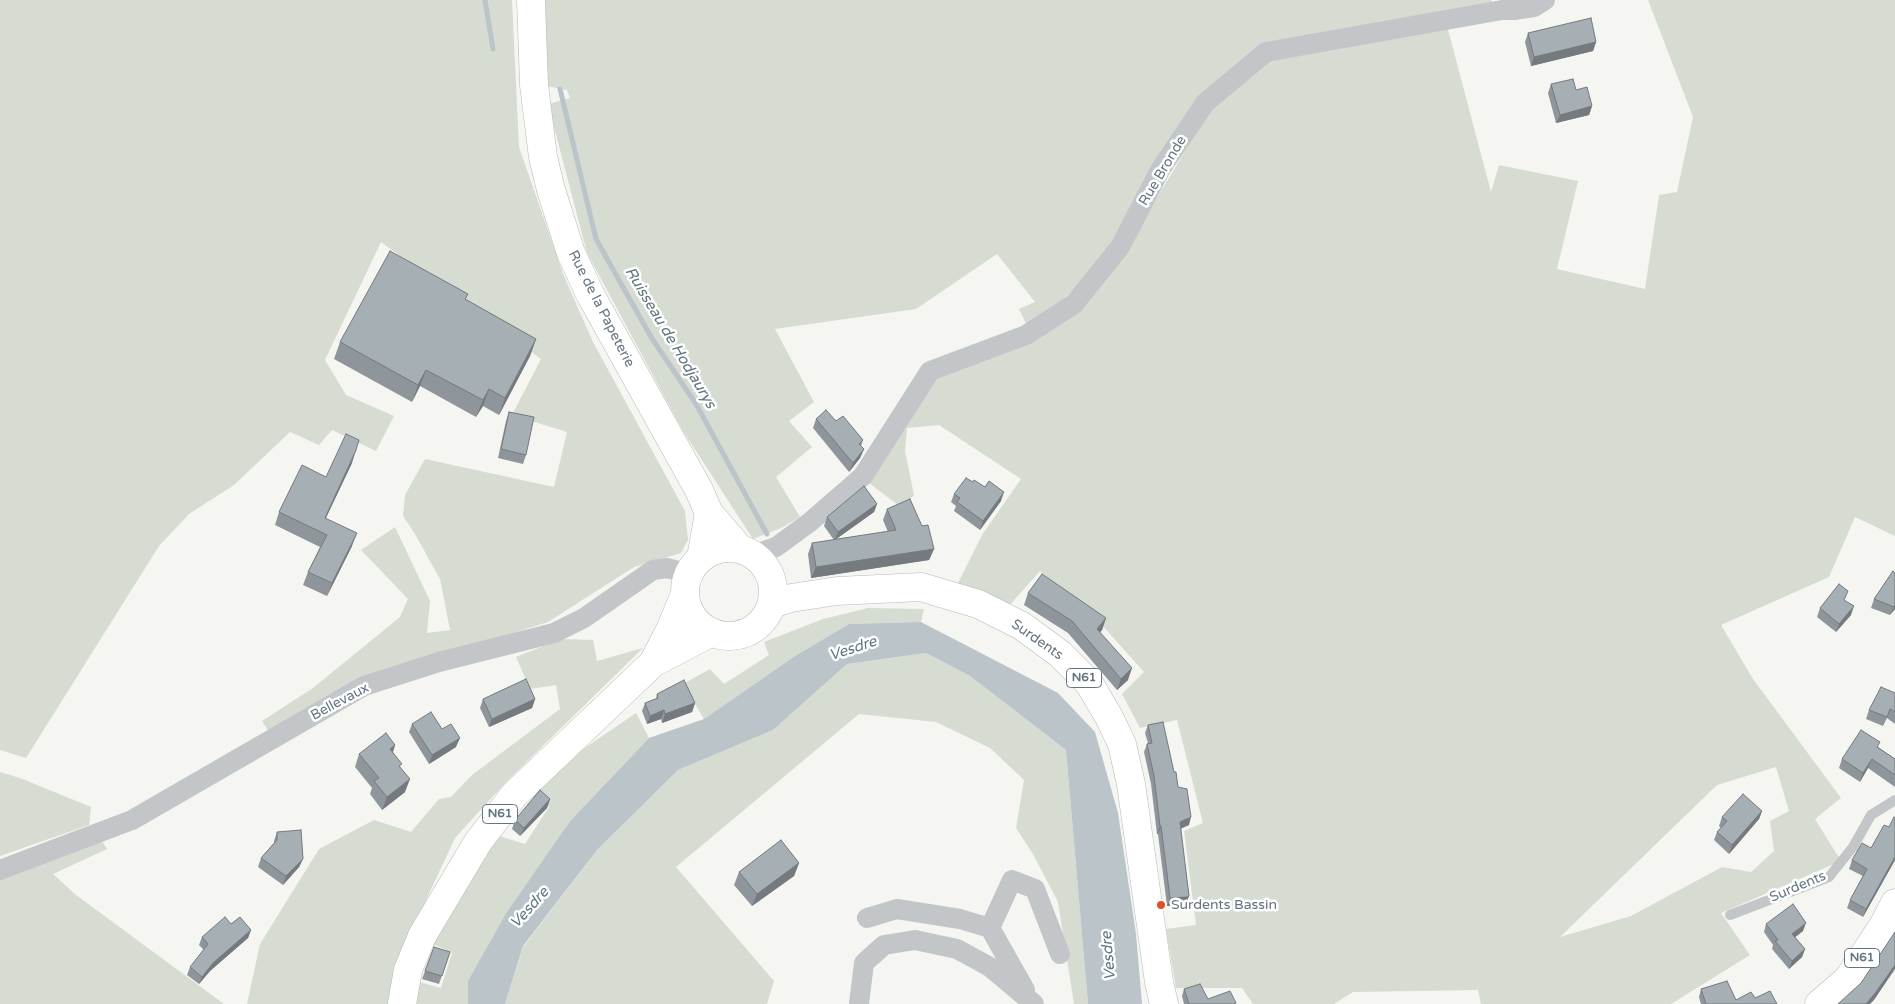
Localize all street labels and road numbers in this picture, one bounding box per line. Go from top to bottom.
street label: Rue Bronde [1136,133,1190,209]
street label: Rue de la Papeterie [564,248,638,370]
street label: Surdents [1008,616,1066,664]
road number: N61 [1066,668,1102,688]
street label: Bellevaux [308,680,372,724]
road number: N61 [482,804,518,824]
street label: Surdents [1767,868,1829,906]
road number: N61 [1844,948,1880,968]

